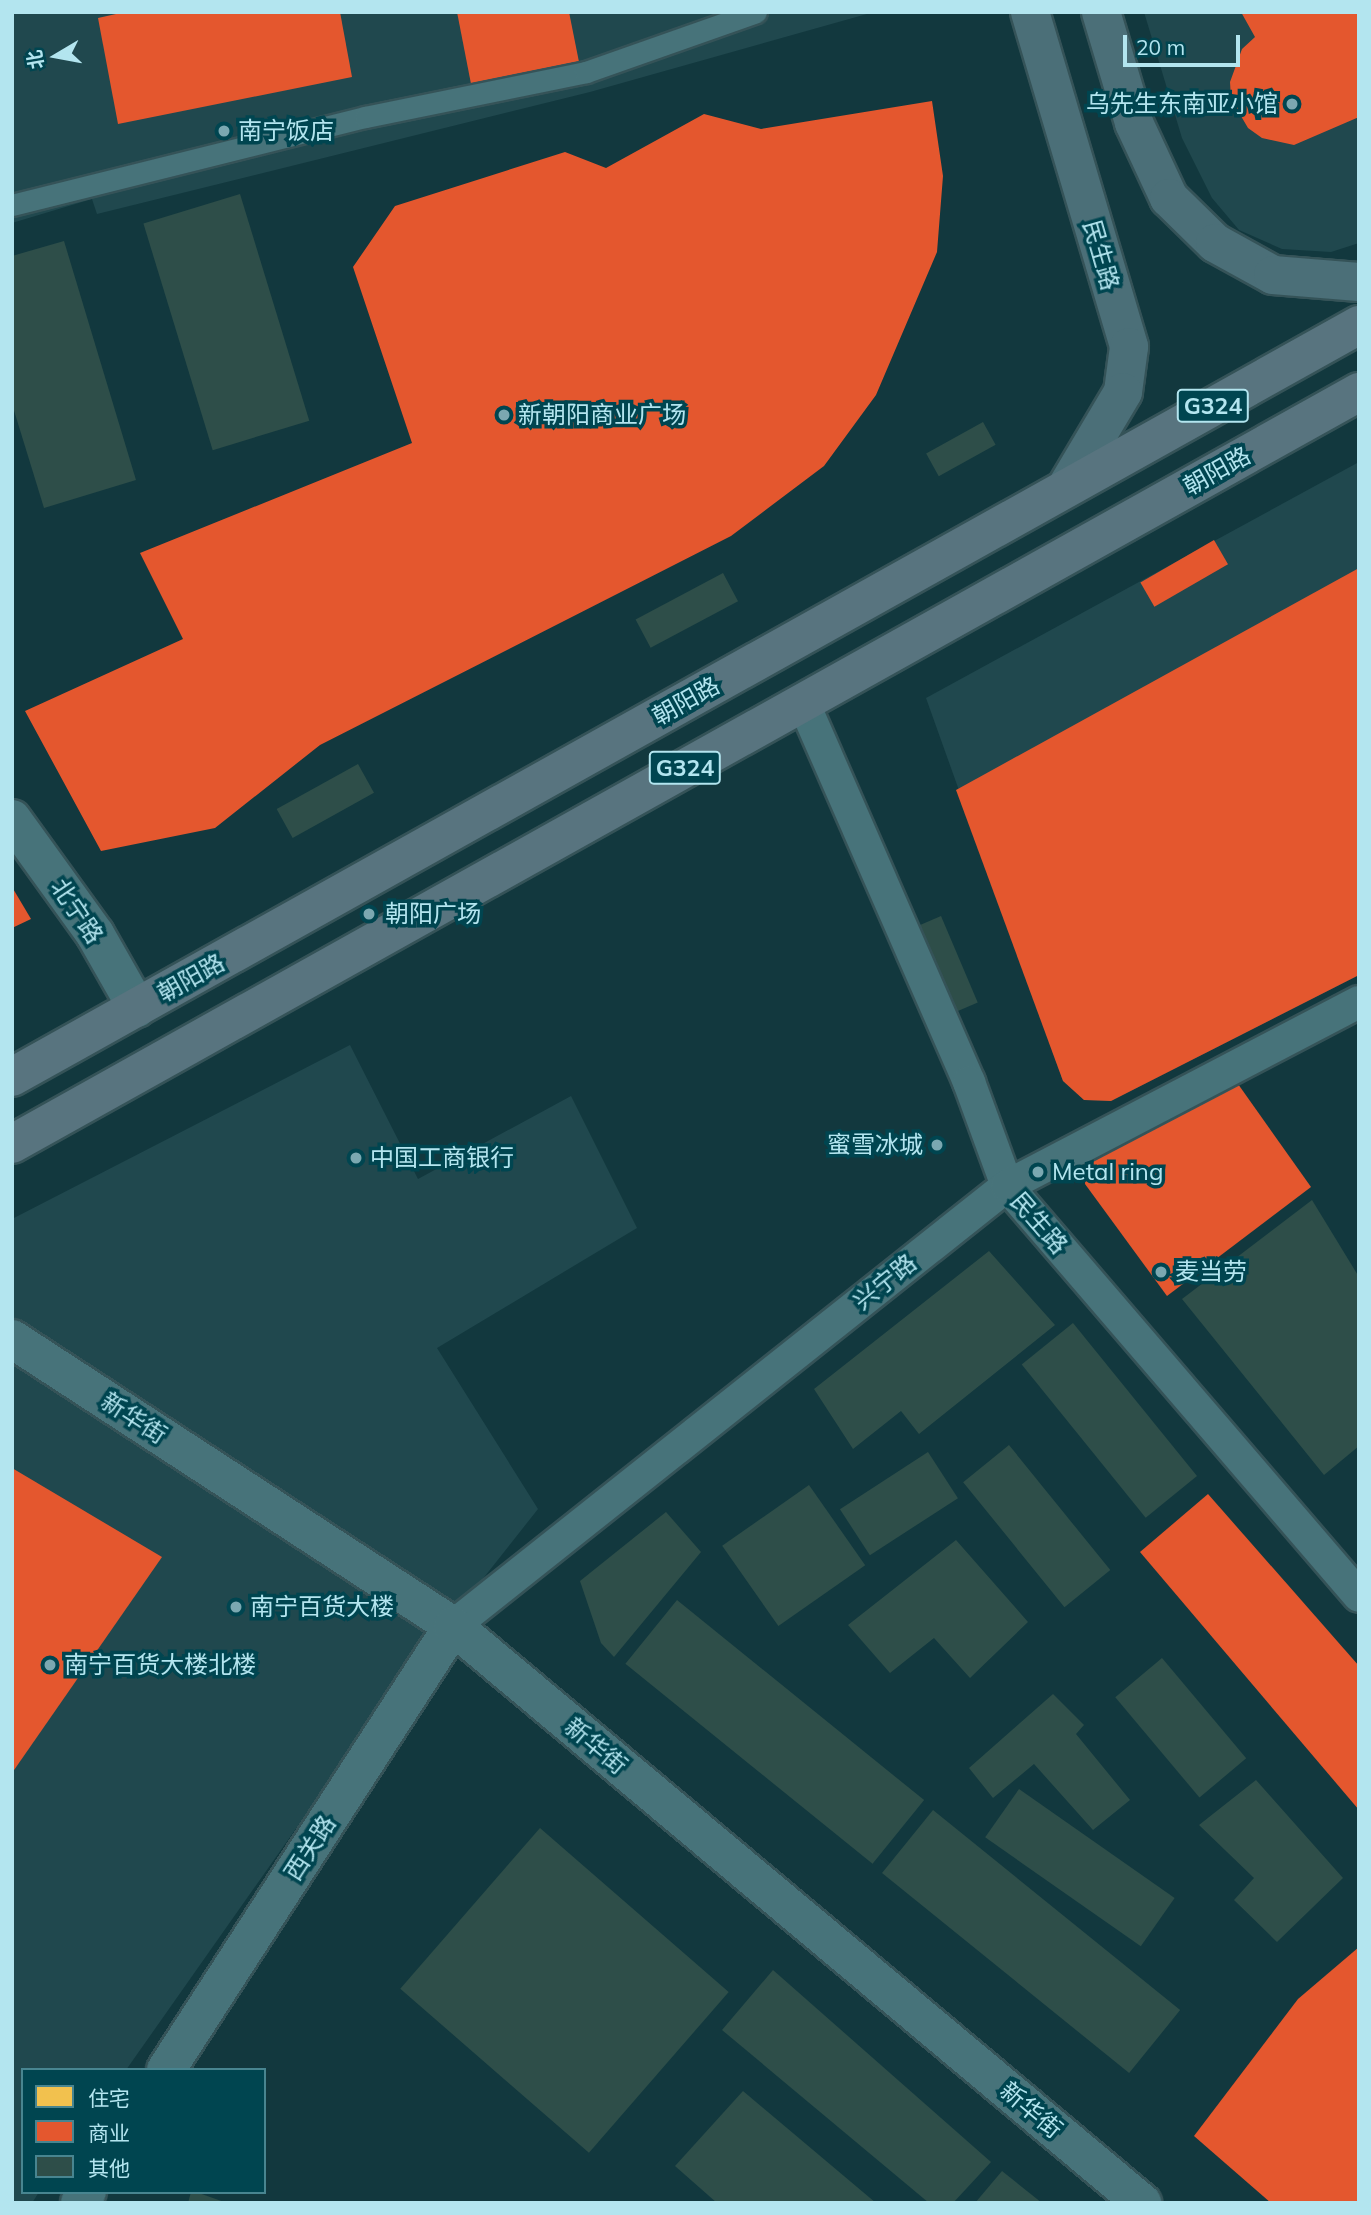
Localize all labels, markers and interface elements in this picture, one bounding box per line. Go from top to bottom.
north arrow [21,21,91,91]
scale bar [1126,21,1243,65]
text: 20 m [1136,34,1185,60]
text: 北 [22,48,49,71]
place label: 乌先生东南亚小馆 [1086,90,1278,118]
marker: 乌先生东南亚小馆 [1284,96,1300,112]
place label: 南宁饭店 [238,117,334,145]
marker: 南宁饭店 [216,123,232,139]
street label: 民生路 [1077,216,1125,294]
road number: G324 [1176,386,1250,426]
place label: 新朝阳商业广场 [518,401,686,429]
marker: 新朝阳商业广场 [496,407,512,423]
street label: 朝阳路 [1179,441,1255,501]
street label: 朝阳路 [648,671,724,731]
road number: G324 [648,748,722,788]
street label: 北宁路 [45,873,109,949]
place label: 朝阳广场 [385,900,481,928]
marker: 朝阳广场 [359,904,379,924]
street label: 朝阳路 [153,948,229,1008]
place label: 蜜雪冰城 [827,1131,923,1159]
marker: 蜜雪冰城 [929,1137,945,1153]
place label: 中国工商银行 [370,1144,514,1172]
marker: 中国工商银行 [348,1150,364,1166]
place label: Metal ring [1052,1158,1163,1186]
marker: Metal ring [1030,1164,1046,1180]
street label: 民生路 [1005,1186,1073,1260]
street label: 兴宁路 [848,1248,922,1316]
place label: 麦当劳 [1175,1258,1247,1286]
marker: 麦当劳 [1153,1264,1169,1280]
street label: 新华街 [96,1386,172,1450]
place label: 南宁百货大楼 [250,1593,394,1621]
marker: 南宁百货大楼 [228,1599,244,1615]
place label: 南宁百货大楼北楼 [64,1651,256,1679]
marker: 南宁百货大楼北楼 [42,1657,58,1673]
street label: 新华街 [559,1712,633,1780]
street label: 西关路 [278,1810,342,1886]
legend [21,2068,266,2194]
street label: 新华街 [994,2076,1068,2144]
text: 住宅 [88,2085,130,2111]
text: 商业 [88,2120,130,2146]
text: 其他 [88,2155,130,2181]

